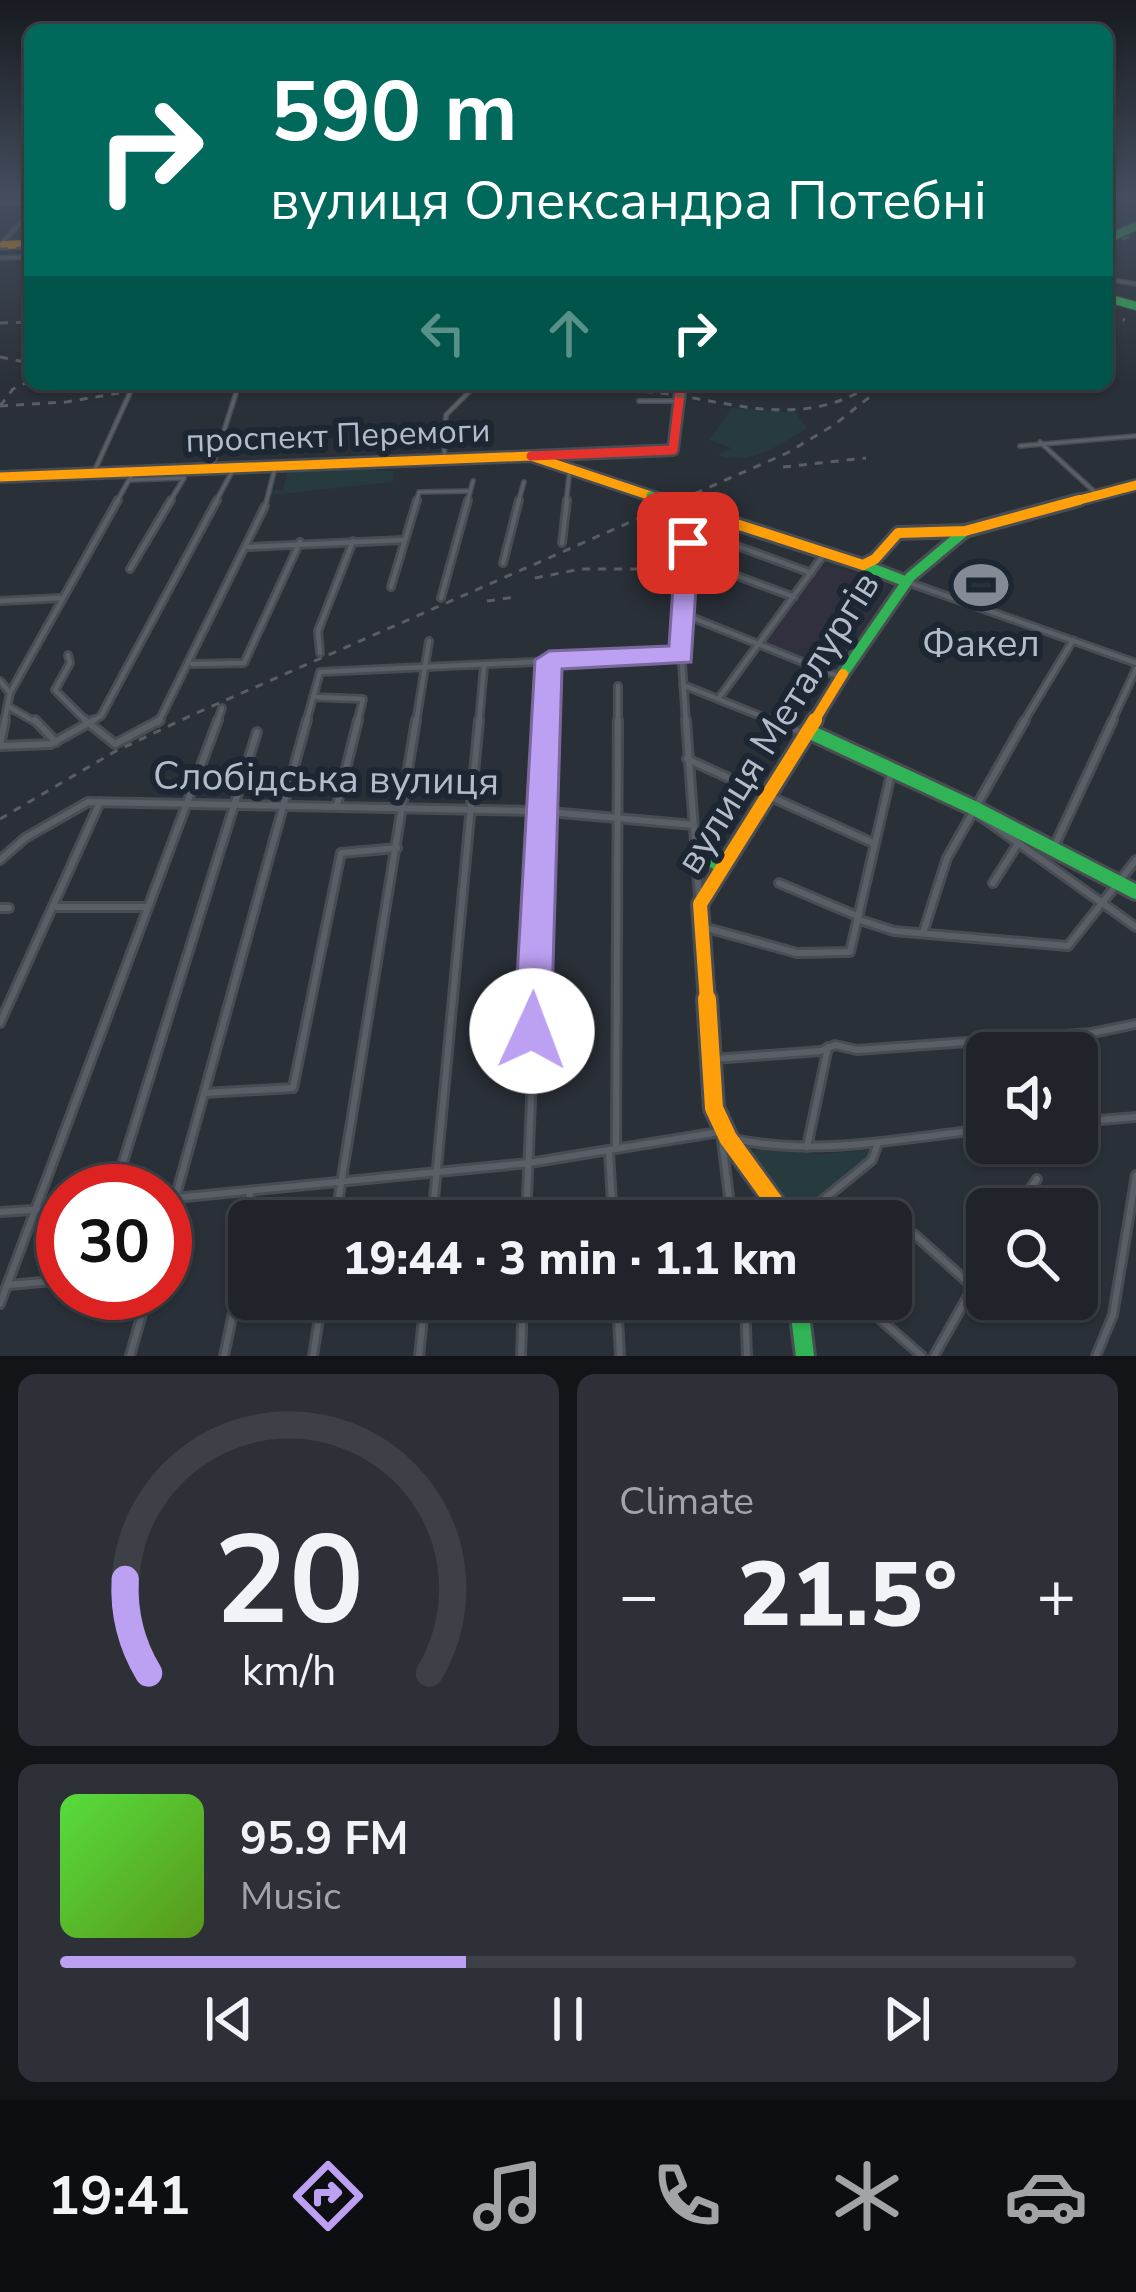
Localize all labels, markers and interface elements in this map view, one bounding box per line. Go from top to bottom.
text: 590 m [270,55,518,170]
icon: right [72,72,228,228]
text: вулиця Олександра Потебні [270,164,987,238]
icon: left [410,300,476,366]
icon: ahead [536,300,602,366]
icon: right [662,300,728,366]
street label: проспект Перемоги [185,408,491,464]
pin [637,492,739,594]
icon: arrive [655,510,721,576]
sports icon: Факел [952,556,1010,614]
street label: вулиця Металургів [664,562,892,884]
place label: Факел [922,617,1040,670]
street label: Слобідська вулиця [152,749,500,809]
position arrow [469,968,595,1094]
map controls [966,1032,1098,1320]
button: sound [966,1032,1098,1164]
speed limit sign: 30 [36,1164,192,1320]
button: search [966,1188,1098,1320]
text: 19:44 · 3 min · 1.1 km [343,1229,797,1290]
text: Climate [619,1475,754,1528]
text: 20 [214,1496,363,1666]
text: 21.5° [738,1534,957,1657]
text: − [619,1551,659,1641]
text: + [1036,1551,1076,1641]
text: km/h [241,1642,336,1700]
text: 95.9 FM [240,1809,409,1870]
text: Music [240,1870,341,1923]
icon: previous [196,1986,262,2052]
icon: pause [535,1986,601,2052]
icon: next [874,1986,940,2052]
icon: directions [286,2154,370,2238]
icon: music [466,2154,550,2238]
icon: phone [645,2154,729,2238]
icon: climate [825,2154,909,2238]
icon: car [1004,2154,1088,2238]
text: 19:41 [48,2159,191,2233]

